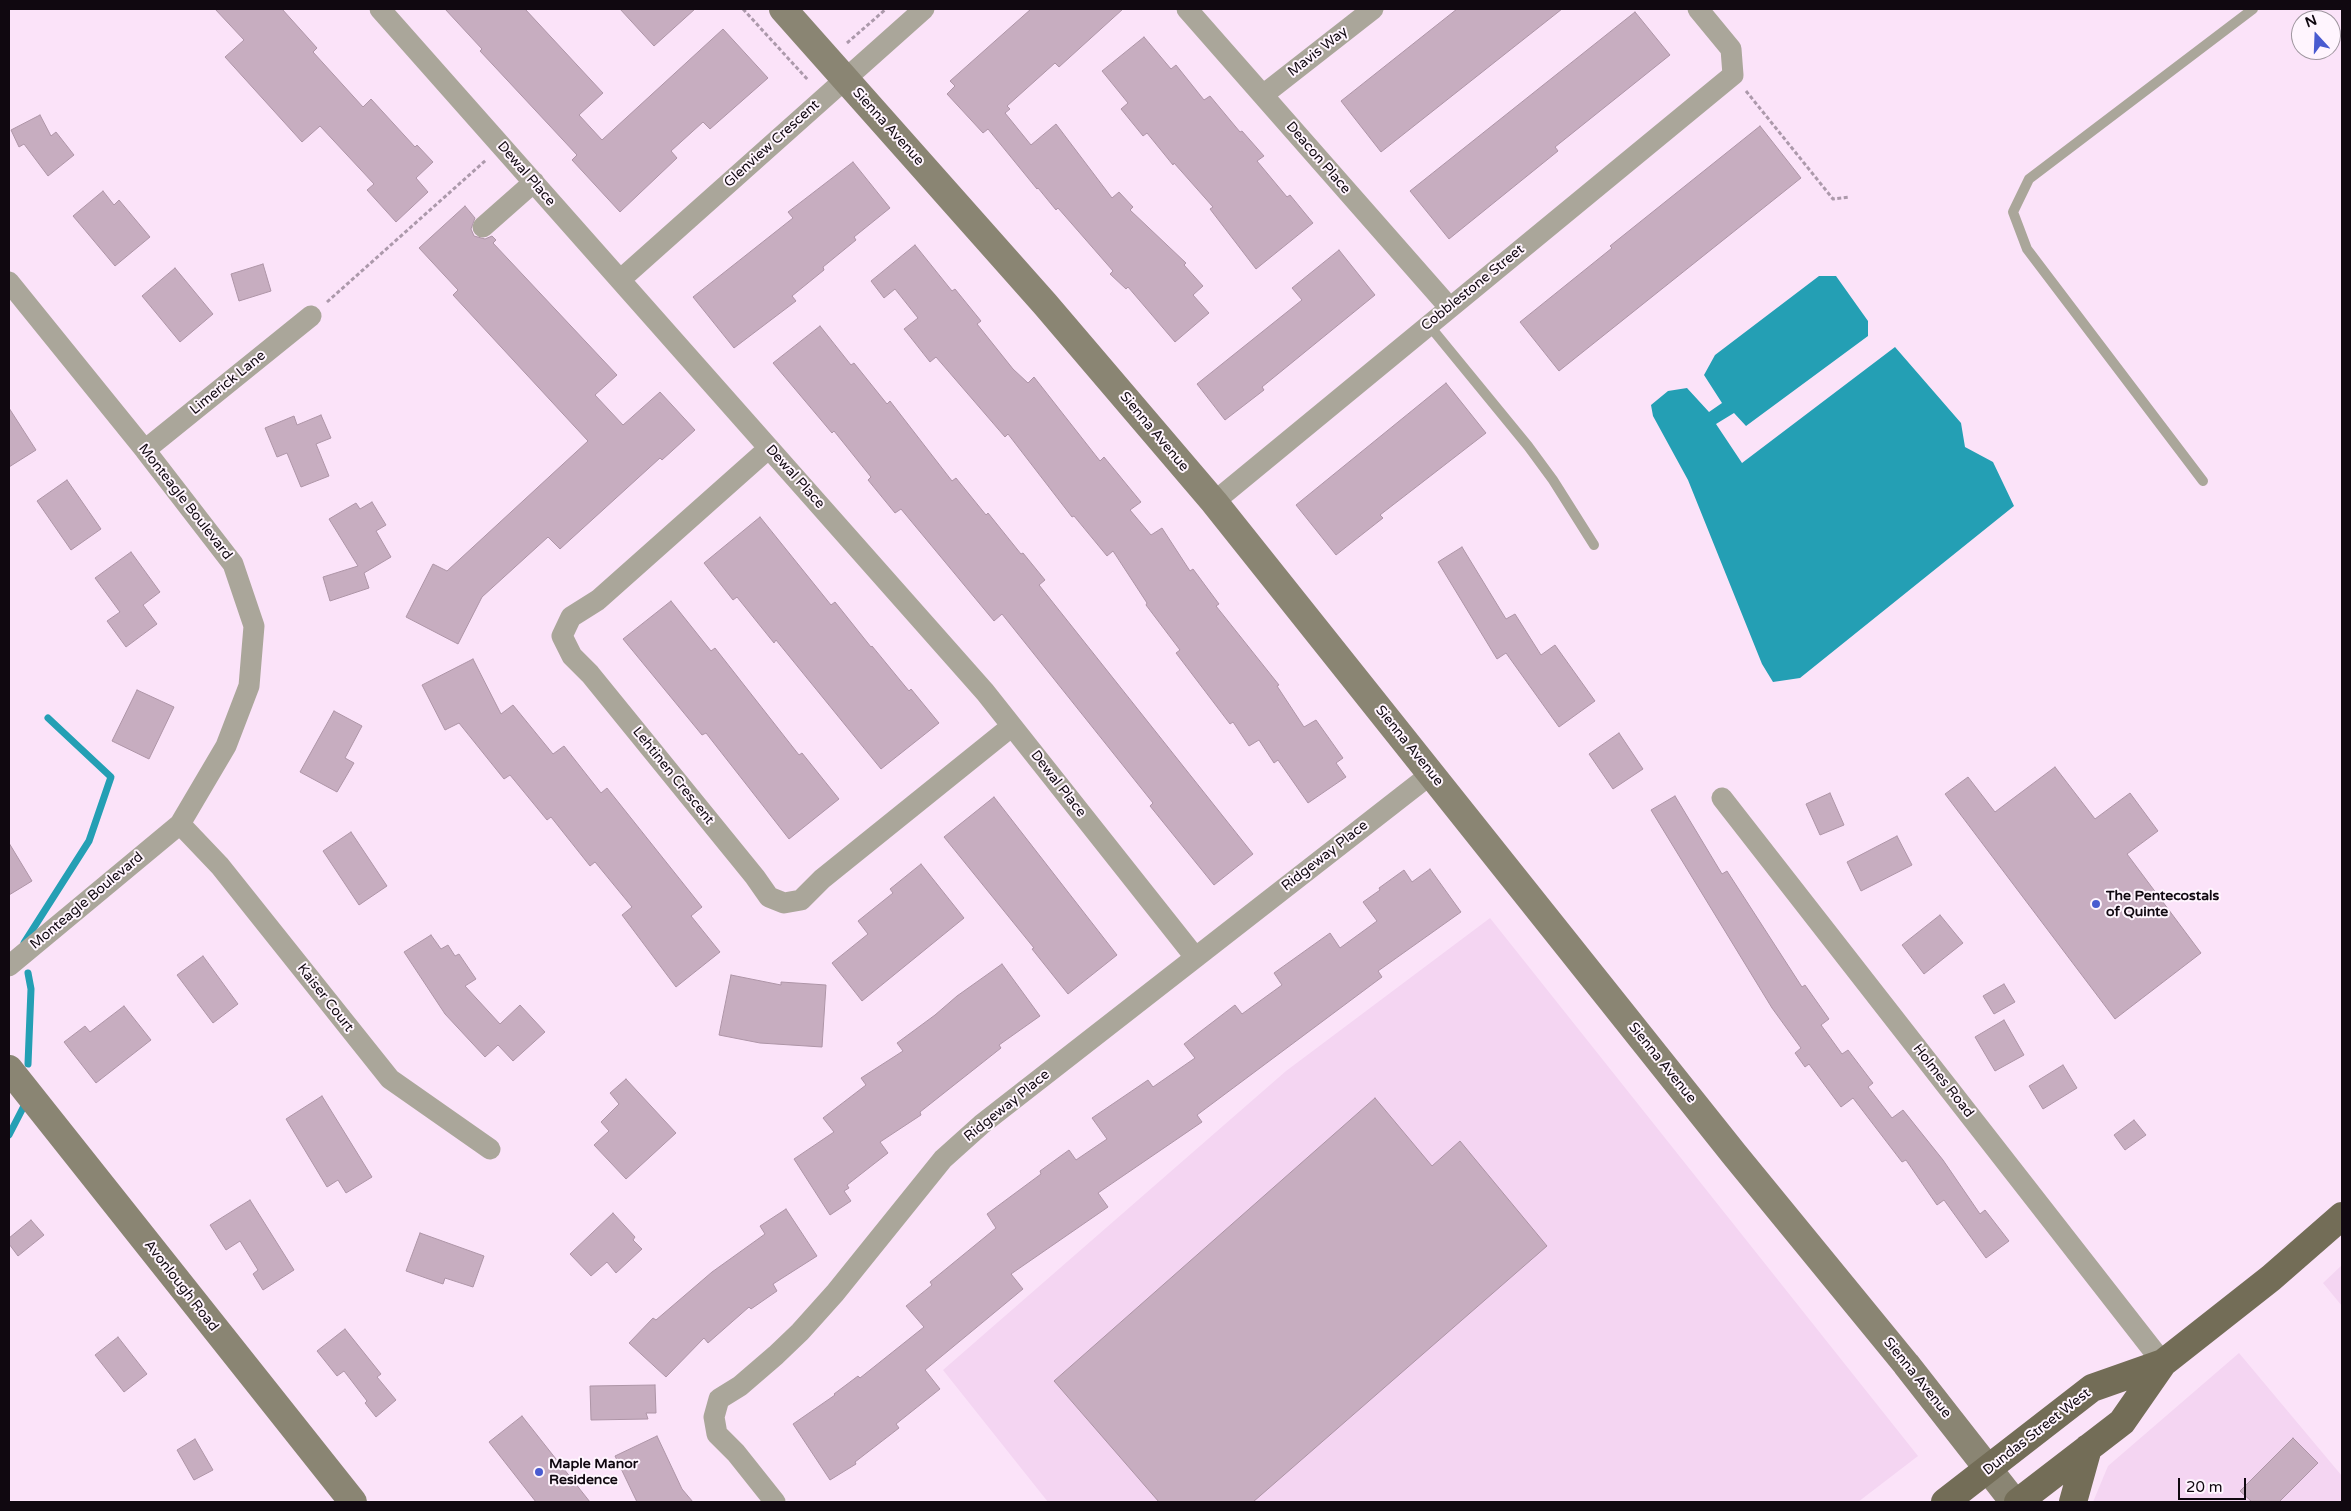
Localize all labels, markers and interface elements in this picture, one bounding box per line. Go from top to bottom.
north arrow [2291,10,2341,60]
text: N [2303,11,2319,31]
street label: Mavis Way [1285,23,1351,81]
street label: Sienna Avenue [849,85,927,169]
street label: Glenview Crescent [721,97,823,191]
street label: Deacon Place [1282,118,1354,198]
street label: Dewal Place [493,138,559,210]
street label: Cobblestone Street [1418,241,1528,335]
street label: Limerick Lane [187,347,269,419]
street label: Sienna Avenue [1116,389,1192,475]
street label: Monteagle Boulevard [135,441,235,563]
street label: Dewal Place [762,442,828,512]
street label: Sienna Avenue [1371,702,1447,790]
street label: Lehtinen Crescent [629,724,717,828]
street label: Dewal Place [1027,747,1089,821]
street label: Ridgeway Place [1279,817,1371,895]
street label: Monteagle Boulevard [27,849,147,953]
place label: The Pentecostals of Quinte [2106,888,2219,920]
marker: The Pentecostals of Quinte [2090,898,2102,910]
street label: Kaiser Court [293,961,357,1035]
street label: Sienna Avenue [1624,1019,1700,1107]
street label: Holmes Road [1909,1041,1977,1121]
street label: Ridgeway Place [961,1066,1053,1146]
street label: Avonlough Road [140,1237,222,1335]
street label: Sienna Avenue [1879,1334,1955,1422]
street label: Dundas Street West [1980,1385,2094,1479]
place label: Maple Manor Residence [549,1456,638,1488]
marker: Maple Manor Residence [533,1466,545,1478]
scale bar [2181,1468,2248,1500]
text: 20 m [2186,1478,2223,1496]

